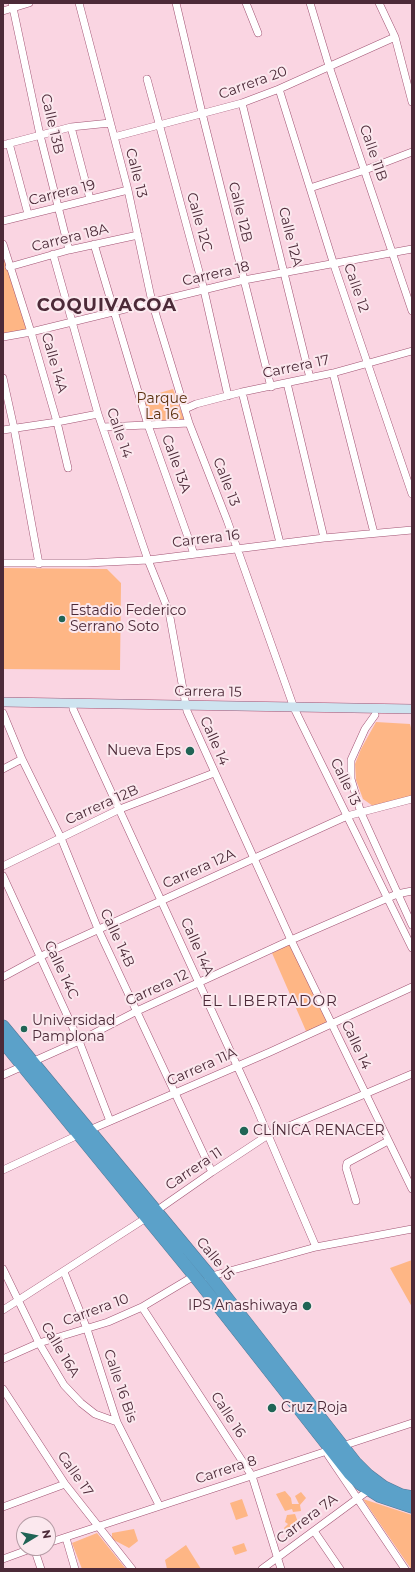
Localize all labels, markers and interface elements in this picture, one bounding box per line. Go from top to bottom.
street label: Carrera 20 [216,63,290,103]
street label: Calle 13B [37,92,67,156]
street label: Calle 11B [356,123,390,183]
street label: Calle 13 [122,146,150,200]
street label: Carrera 19 [27,177,97,209]
street label: Calle 12B [224,180,256,244]
street label: Calle 12C [183,191,215,253]
street label: Calle 12A [274,205,306,269]
street label: Carrera 18A [30,220,110,256]
street label: Carrera 18 [181,258,251,290]
street label: Calle 12 [340,261,372,315]
district label: COQUIVACOA [37,295,177,317]
street label: Calle 14A [37,331,71,395]
street label: Carrera 17 [261,352,331,382]
park label: Parque La 16 [137,391,187,424]
street label: Calle 14 [103,406,135,460]
street label: Calle 13A [158,433,194,495]
street label: Calle 13 [209,455,243,509]
street label: Carrera 16 [171,527,241,551]
place label: Estadio Federico Serrano Soto [70,603,186,636]
marker: Estadio Federico Serrano Soto [57,614,67,624]
street label: Carrera 15 [174,683,242,701]
street label: Calle 14 [196,714,232,768]
place label: Nueva Eps [107,743,181,759]
marker: Nueva Eps [184,745,196,757]
street label: Calle 13 [326,756,364,808]
street label: Carrera 12B [63,781,141,829]
street label: Carrera 12A [160,846,238,892]
street label: Calle 14B [96,906,138,970]
street label: Calle 14A [177,915,217,979]
street label: Calle 14C [40,938,82,1002]
street label: Carrera 12 [123,966,191,1010]
district label: EL LIBERTADOR [202,993,338,1011]
place label: Universidad Pamplona [32,1013,116,1046]
street label: Calle 14 [337,1018,375,1072]
marker: Universidad Pamplona [19,1024,29,1034]
street label: Carrera 11A [165,1044,239,1090]
place label: CLÍNICA RENACER [253,1123,385,1139]
marker: CLÍNICA RENACER [238,1125,250,1137]
street label: Carrera 11 [163,1144,225,1194]
street label: Calle 15 [193,1234,237,1284]
street label: Carrera 10 [61,1290,131,1330]
place label: IPS Anashiwaya [188,1298,298,1314]
marker: IPS Anashiwaya [301,1300,313,1312]
street label: Calle 16A [37,1319,83,1381]
street label: Calle 16 Bis [100,1347,140,1425]
street label: Calle 16 [207,1389,249,1441]
place label: Cruz Roja [281,1400,348,1416]
marker: Cruz Roja [266,1402,278,1414]
street label: Calle 17 [53,1448,97,1500]
street label: Carrera 8 [193,1452,259,1488]
street label: Carrera 7A [273,1491,341,1547]
north arrow [16,1516,56,1556]
text: N [39,1528,54,1540]

